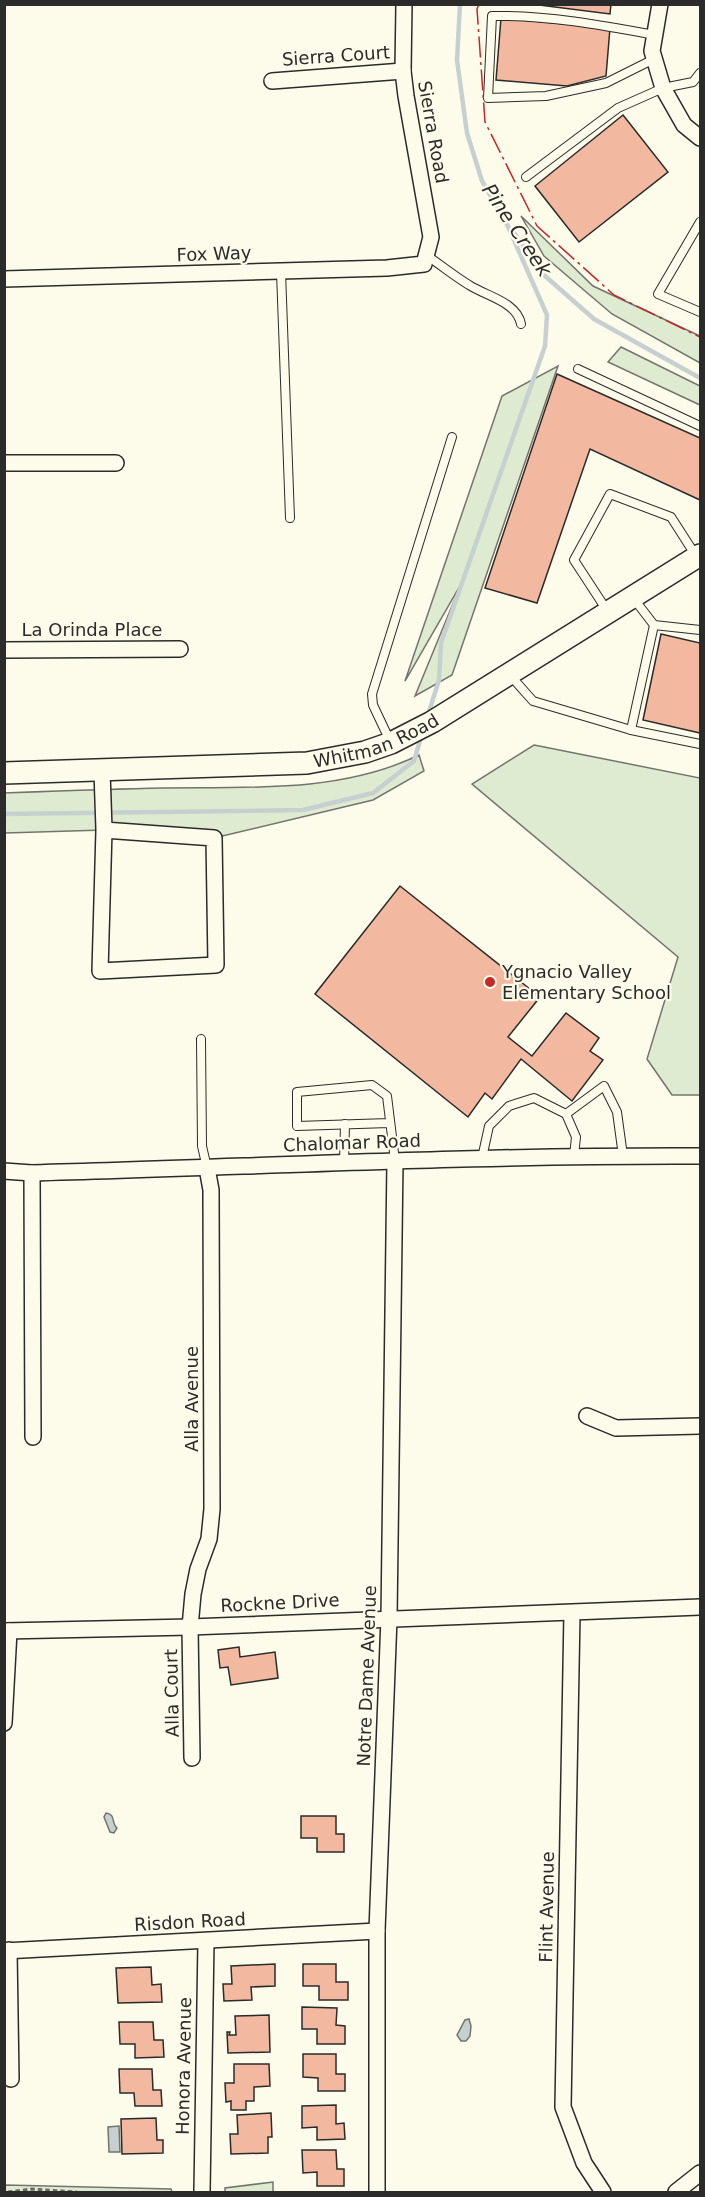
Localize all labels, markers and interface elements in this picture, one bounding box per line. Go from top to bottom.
street label: Sierra Court [281,41,391,70]
street label: Sierra Road [414,79,453,185]
water label: Pine Creek [477,179,558,282]
street label: Fox Way [176,242,252,265]
street label: La Orinda Place [22,619,162,640]
street label: Whitman Road [312,709,443,772]
place label: Ygnacio Valley Elementary School [501,961,671,1003]
marker: Ygnacio Valley Elementary School [483,975,497,989]
street label: Chalomar Road [283,1130,421,1155]
street label: Alla Avenue [181,1346,202,1452]
street label: Notre Dame Avenue [353,1585,380,1767]
street label: Rockne Drive [220,1589,340,1616]
street label: Alla Court [160,1649,183,1737]
street label: Flint Avenue [535,1851,558,1963]
street label: Risdon Road [134,1908,246,1935]
street label: Honora Avenue [172,1997,195,2135]

